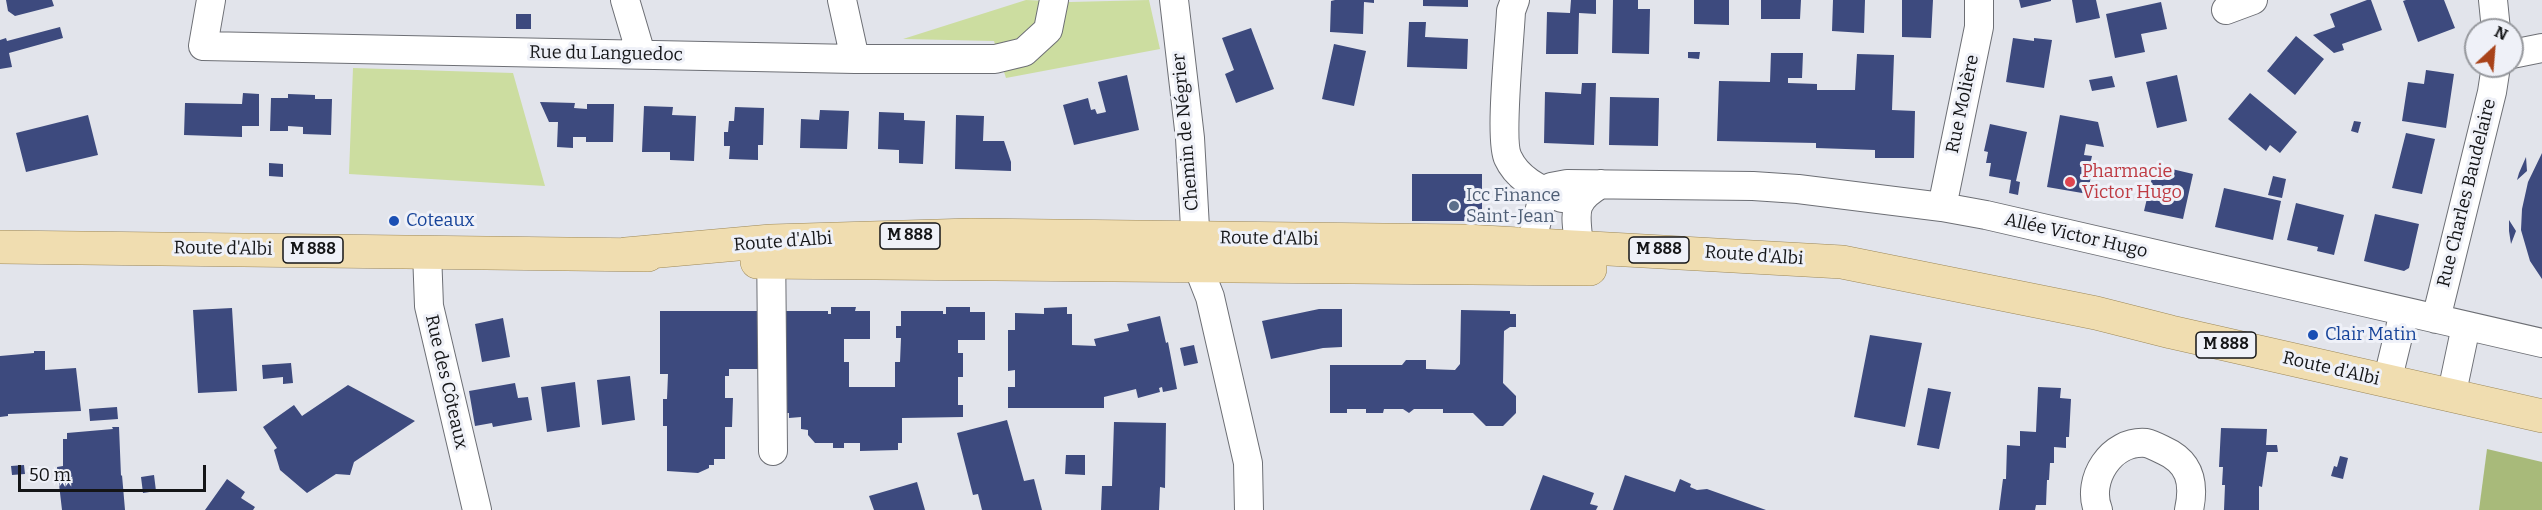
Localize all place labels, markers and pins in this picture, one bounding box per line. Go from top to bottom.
place label: Pharmacie Victor Hugo [2082,161,2182,204]
marker: Pharmacie Victor Hugo [2063,175,2077,189]
place label: Icc Finance Saint-Jean [1466,185,1560,228]
marker: Icc Finance Saint-Jean [1447,199,1461,213]
place label: Coteaux [406,210,474,232]
marker: Coteaux [387,214,401,228]
place label: Clair Matin [2325,324,2417,346]
marker: Clair Matin [2306,328,2320,342]

